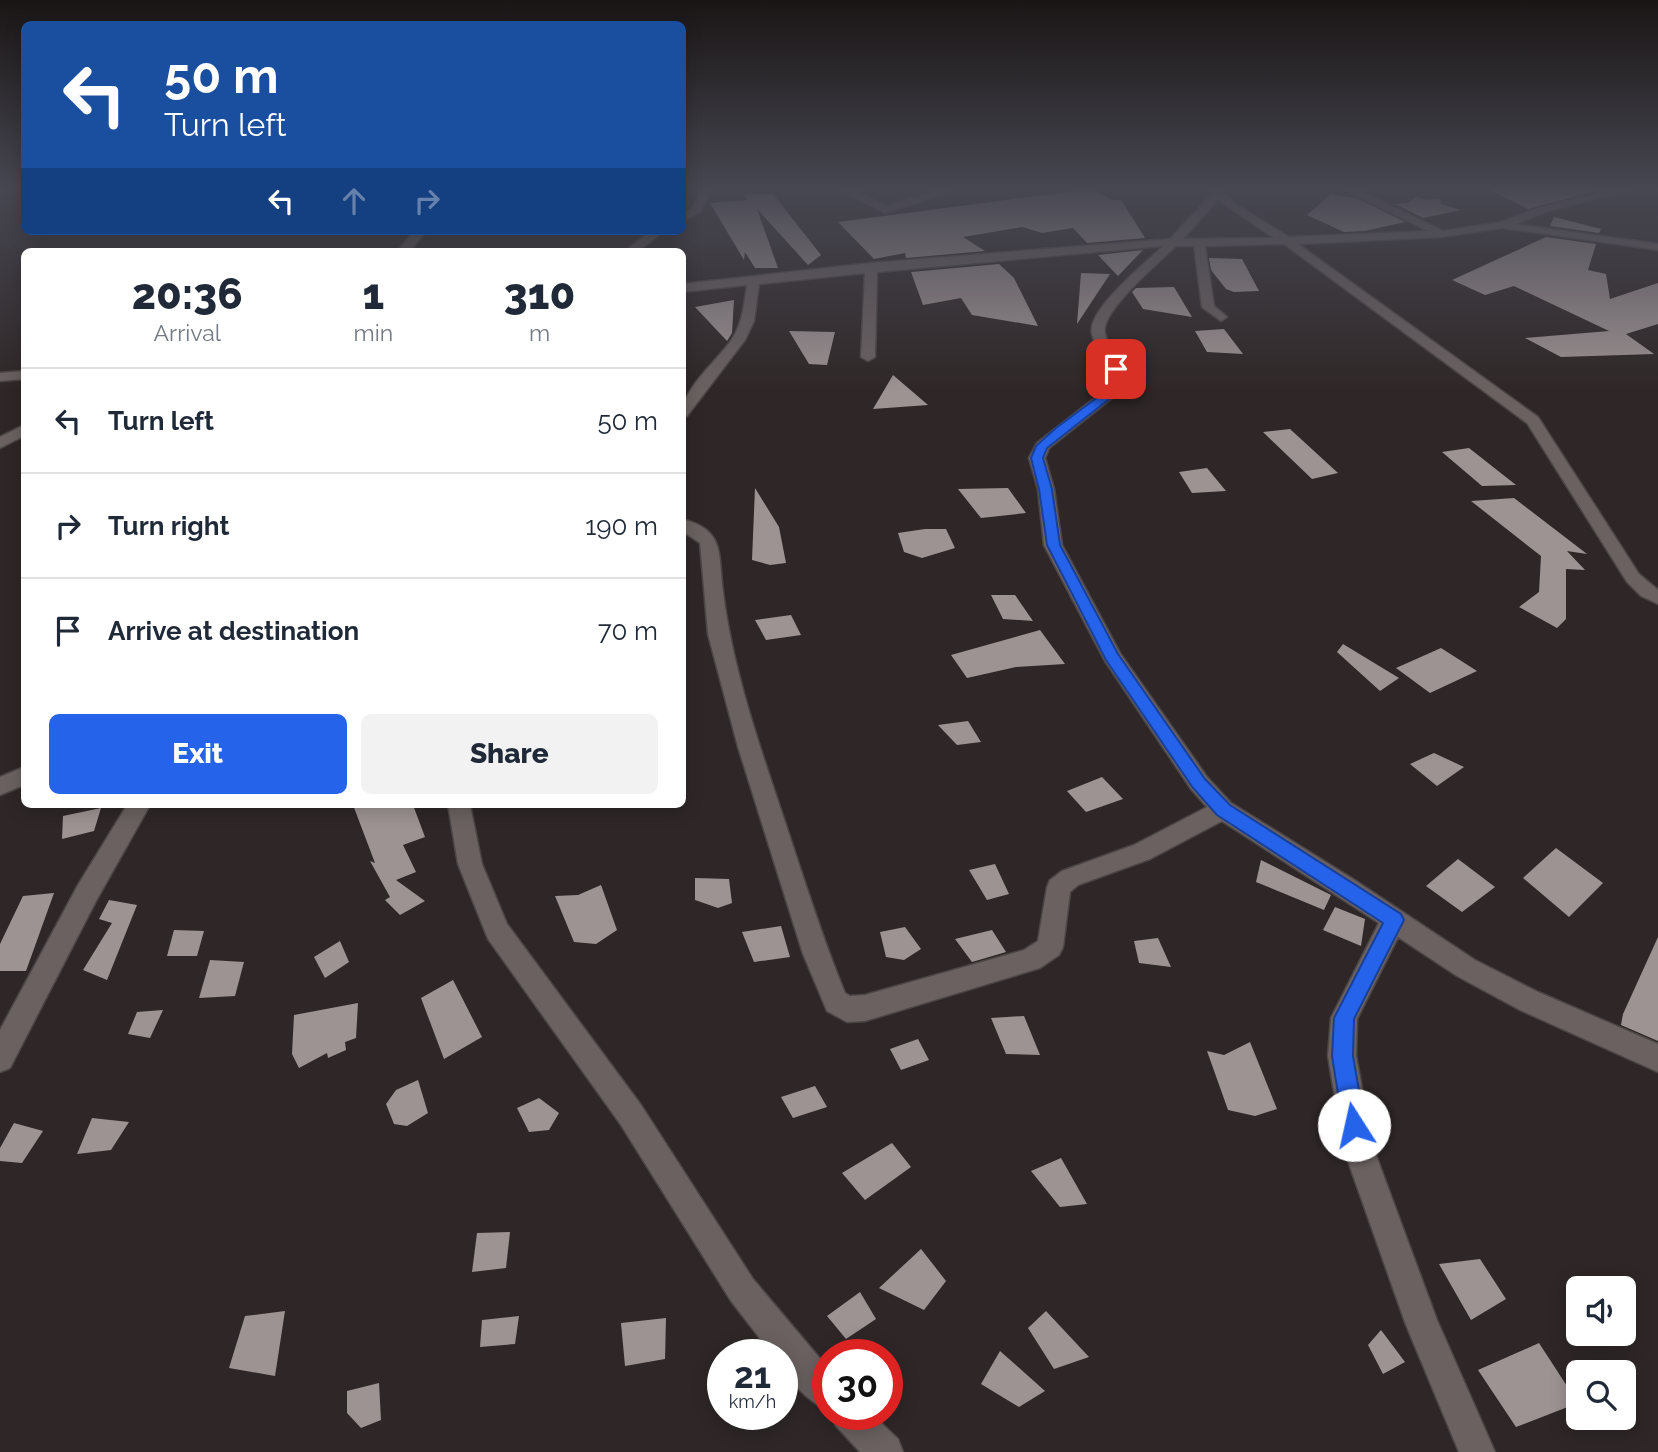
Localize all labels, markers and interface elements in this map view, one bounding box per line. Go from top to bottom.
text: 50 m [164,47,279,104]
icon: left [49,49,140,140]
text: Turn left [164,106,286,143]
icon: left [262,182,300,220]
icon: ahead [335,182,373,220]
icon: right [408,182,446,220]
text: 20:36 [132,270,243,319]
text: 1 [362,270,384,319]
text: 310 [504,270,575,319]
text: Arrival [154,319,221,346]
text: min [354,319,393,346]
text: m [529,319,550,346]
pin [1086,339,1146,399]
icon: arrive [1097,350,1135,388]
icon: left [49,402,87,440]
text: Turn left [108,406,214,436]
text: 50 m [597,406,658,436]
icon: right [49,507,87,545]
text: Turn right [108,511,229,541]
text: 190 m [585,511,658,541]
icon: arrive [49,612,87,650]
text: Arrive at destination [108,616,359,646]
text: 70 m [598,616,658,646]
button: Exit [49,714,347,794]
button: Share [361,714,658,794]
position arrow [1317,1088,1391,1162]
map controls [1566,1276,1636,1430]
button: sound [1566,1276,1636,1346]
speed limit sign: 30 [812,1339,903,1430]
text: 21 [734,1355,771,1396]
button: search [1566,1360,1636,1430]
text: km/h [729,1391,776,1412]

